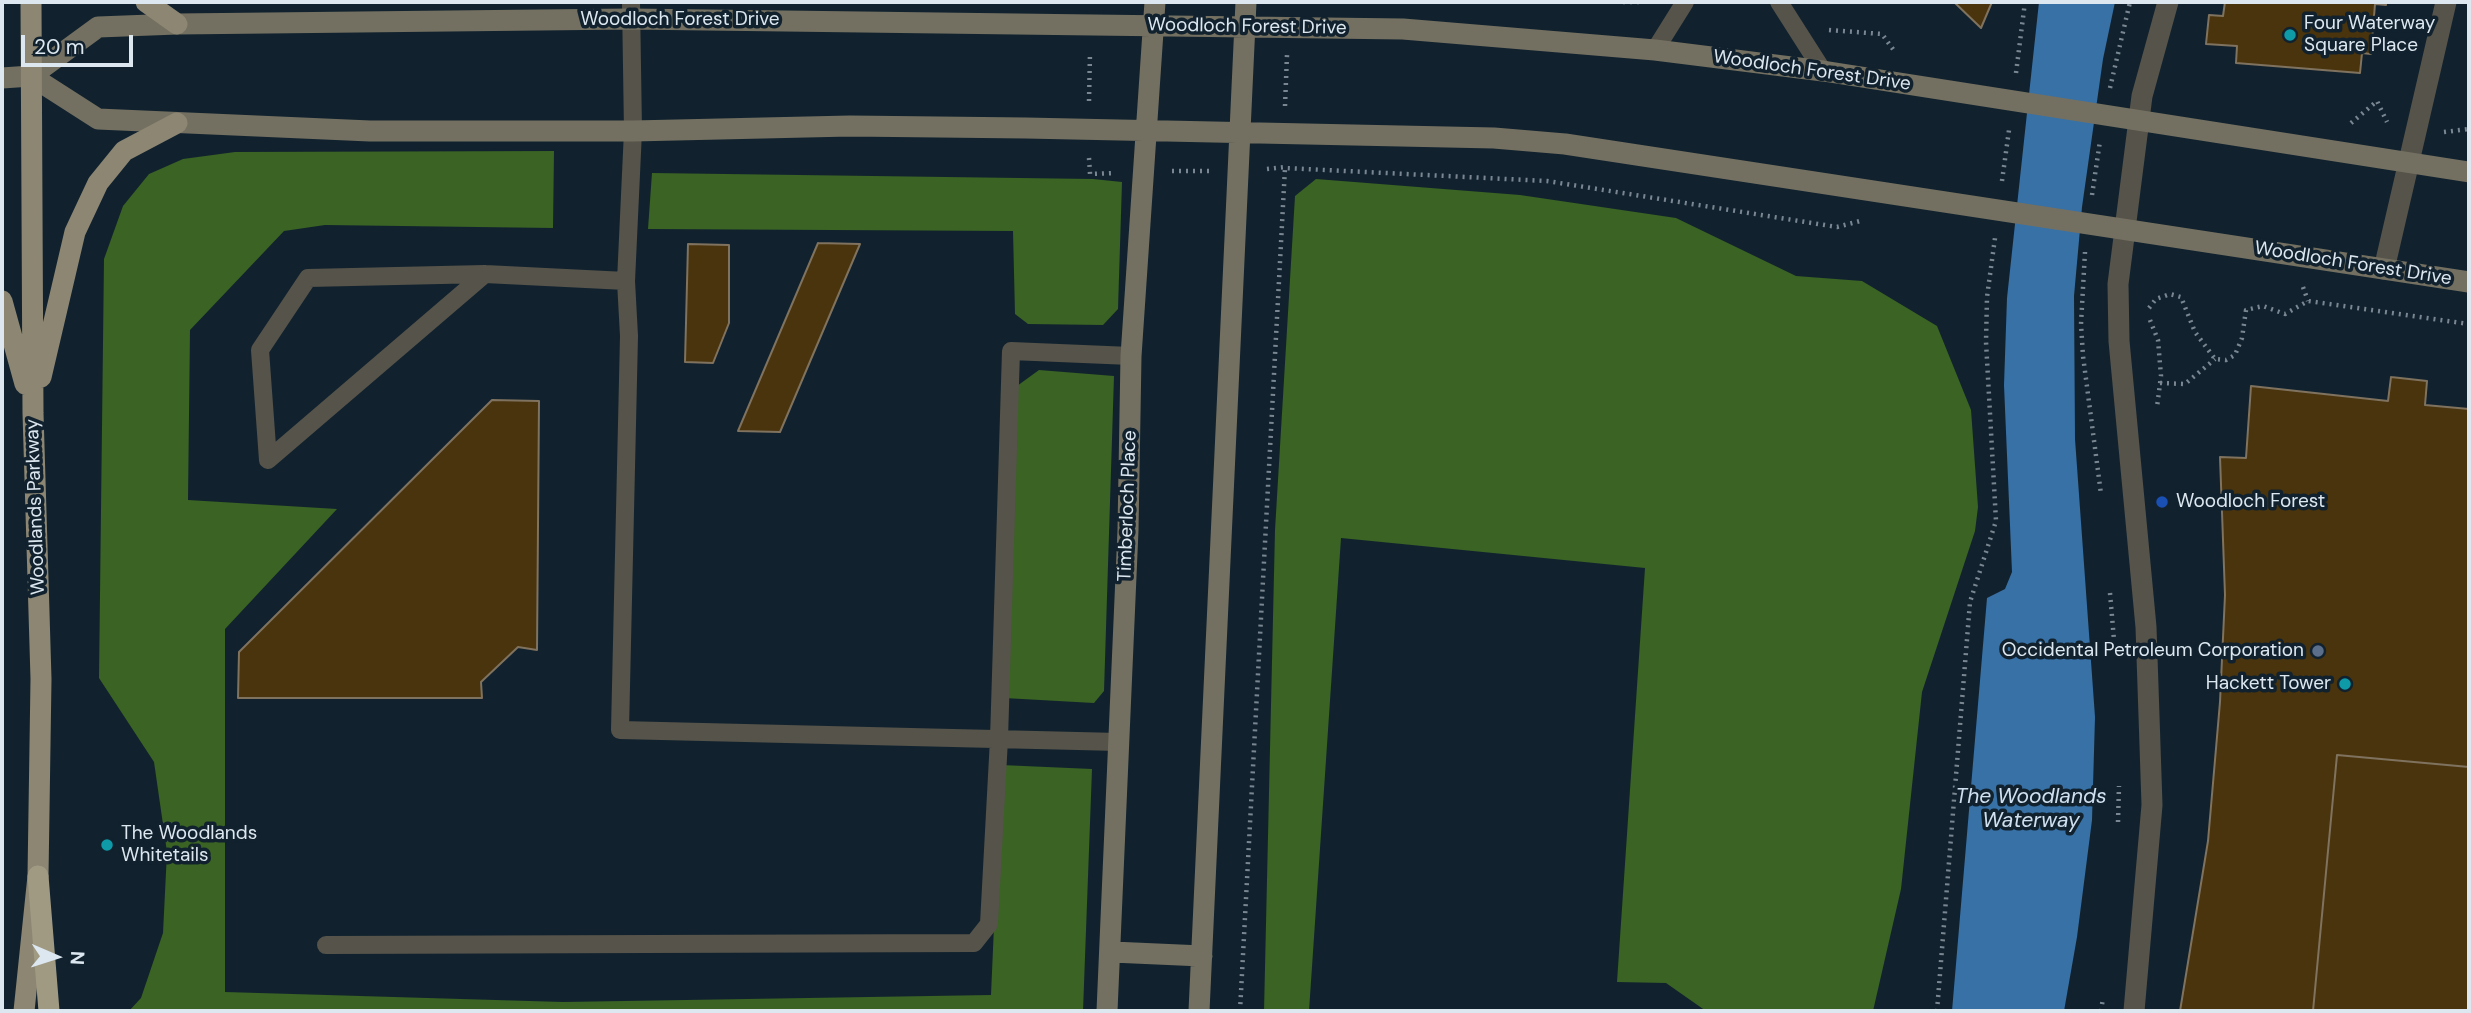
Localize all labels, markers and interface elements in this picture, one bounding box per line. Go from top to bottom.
street label: Woodloch Forest Drive [580,9,780,31]
place label: Four Waterway Square Place [2304,13,2435,57]
street label: Woodloch Forest Drive [1147,14,1347,40]
scale bar [24,21,136,65]
marker: Four Waterway Square Place [2282,27,2298,43]
text: 20 m [34,33,85,61]
street label: Woodloch Forest Drive [1712,46,1912,96]
street label: Woodloch Forest Drive [2253,237,2453,291]
street label: Woodlands Parkway [22,419,50,595]
street label: Timberloch Place [1114,430,1142,582]
place label: Woodloch Forest [2176,491,2325,513]
marker: Woodloch Forest [2154,494,2170,510]
place label: Occidental Petroleum Corporation [2002,640,2304,662]
marker: Occidental Petroleum Corporation [2310,643,2326,659]
place label: Hackett Tower [2206,673,2331,695]
marker: Hackett Tower [2337,676,2353,692]
water label: The Woodlands Waterway [1955,784,2107,834]
place label: The Woodlands Whitetails [121,823,257,867]
marker: The Woodlands Whitetails [99,837,115,853]
north arrow [21,922,91,992]
text: N [65,951,90,966]

